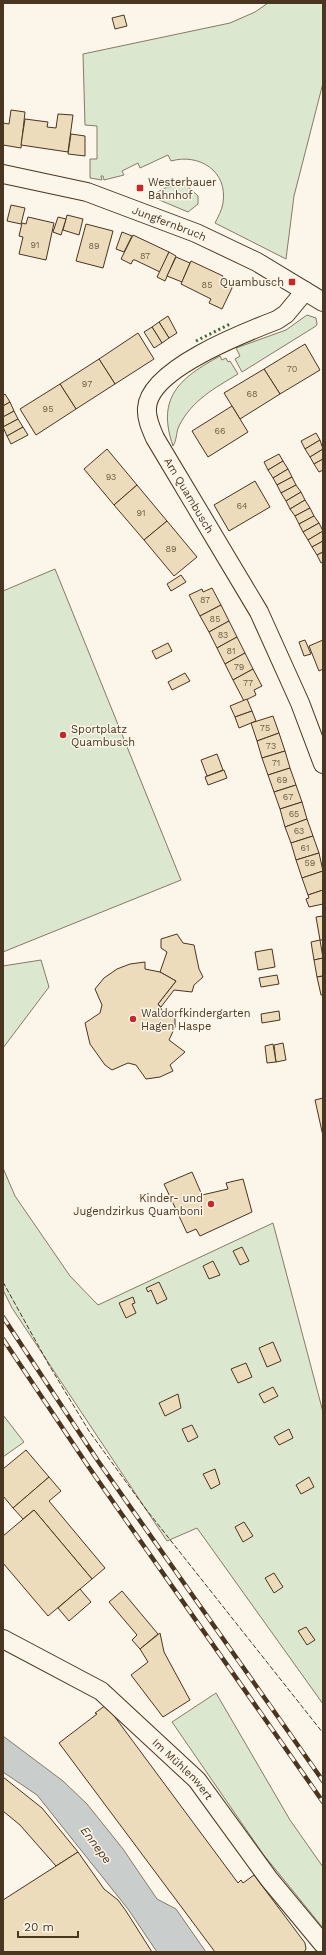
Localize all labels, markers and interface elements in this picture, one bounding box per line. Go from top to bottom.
place label: Westerbauer Bahnhof [148,176,217,202]
marker: Westerbauer Bahnhof [135,183,145,193]
street label: Jungfernbruch [130,203,209,244]
house number: 91 [30,240,40,250]
house number: 89 [88,241,100,251]
house number: 87 [140,251,150,261]
place label: Quambusch [220,276,284,289]
marker: Quambusch [287,277,297,287]
house number: 85 [202,280,212,290]
house number: 70 [287,364,298,374]
house number: 97 [82,379,92,389]
house number: 68 [246,389,258,399]
house number: 95 [43,404,53,414]
house number: 66 [215,426,225,436]
street label: Am Quambusch [162,455,217,535]
house number: 93 [106,472,116,482]
house number: 64 [237,501,248,511]
house number: 91 [136,508,146,518]
house number: 89 [165,544,177,554]
house number: 87 [200,595,210,605]
house number: 85 [210,614,220,624]
house number: 83 [218,630,228,640]
house number: 81 [226,646,236,656]
house number: 79 [234,662,244,672]
house number: 77 [243,678,253,688]
place label: Sportplatz Quambusch [71,723,135,749]
house number: 75 [260,723,270,733]
marker: Sportplatz Quambusch [58,730,68,740]
house number: 73 [266,741,276,751]
house number: 71 [272,758,280,768]
house number: 69 [276,775,288,785]
house number: 67 [283,792,293,802]
house number: 65 [289,809,299,819]
house number: 63 [294,826,304,836]
house number: 61 [301,843,309,853]
house number: 59 [305,858,315,868]
place label: Waldorfkindergarten Hagen Haspe [141,1007,250,1033]
marker: Waldorfkindergarten Hagen Haspe [128,1014,138,1024]
place label: Kinder- und Jugendzirkus Quamboni [73,1192,203,1218]
marker: Kinder- und Jugendzirkus Quamboni [206,1199,216,1209]
street label: Im Mühlenwert [150,1736,216,1802]
water label: Ennepe [77,1824,115,1866]
scale bar [18,1913,78,1939]
text: 20 m [24,1920,54,1934]

